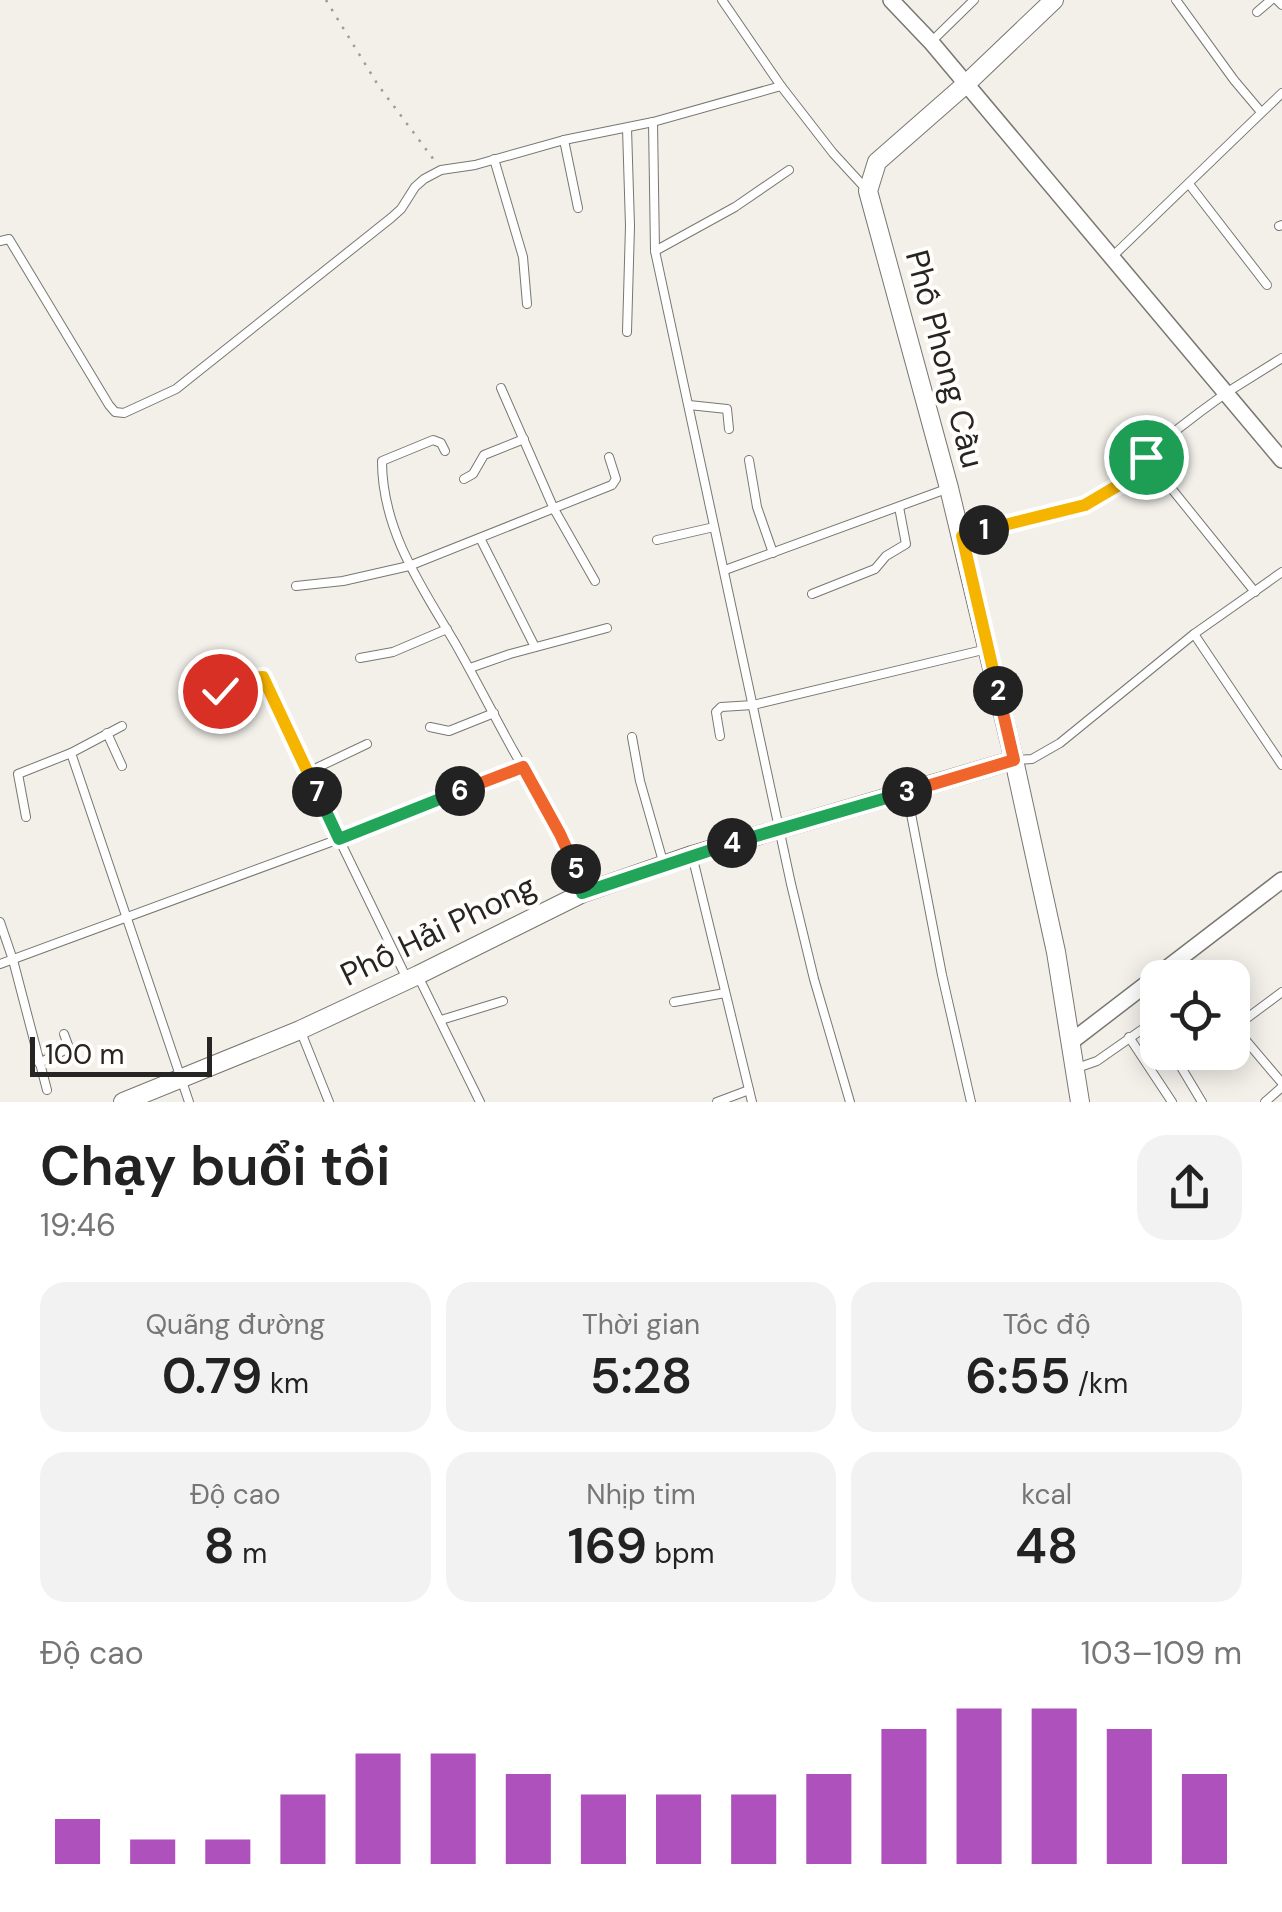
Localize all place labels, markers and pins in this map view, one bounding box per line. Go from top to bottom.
pin [1104,415,1189,500]
pin: 1 [959,505,1009,555]
pin [178,649,263,734]
pin: 2 [973,666,1023,716]
pin: 6 [435,766,485,816]
pin: 7 [292,767,342,817]
pin: 3 [882,767,932,817]
pin: 4 [707,818,757,868]
pin: 5 [551,844,601,894]

